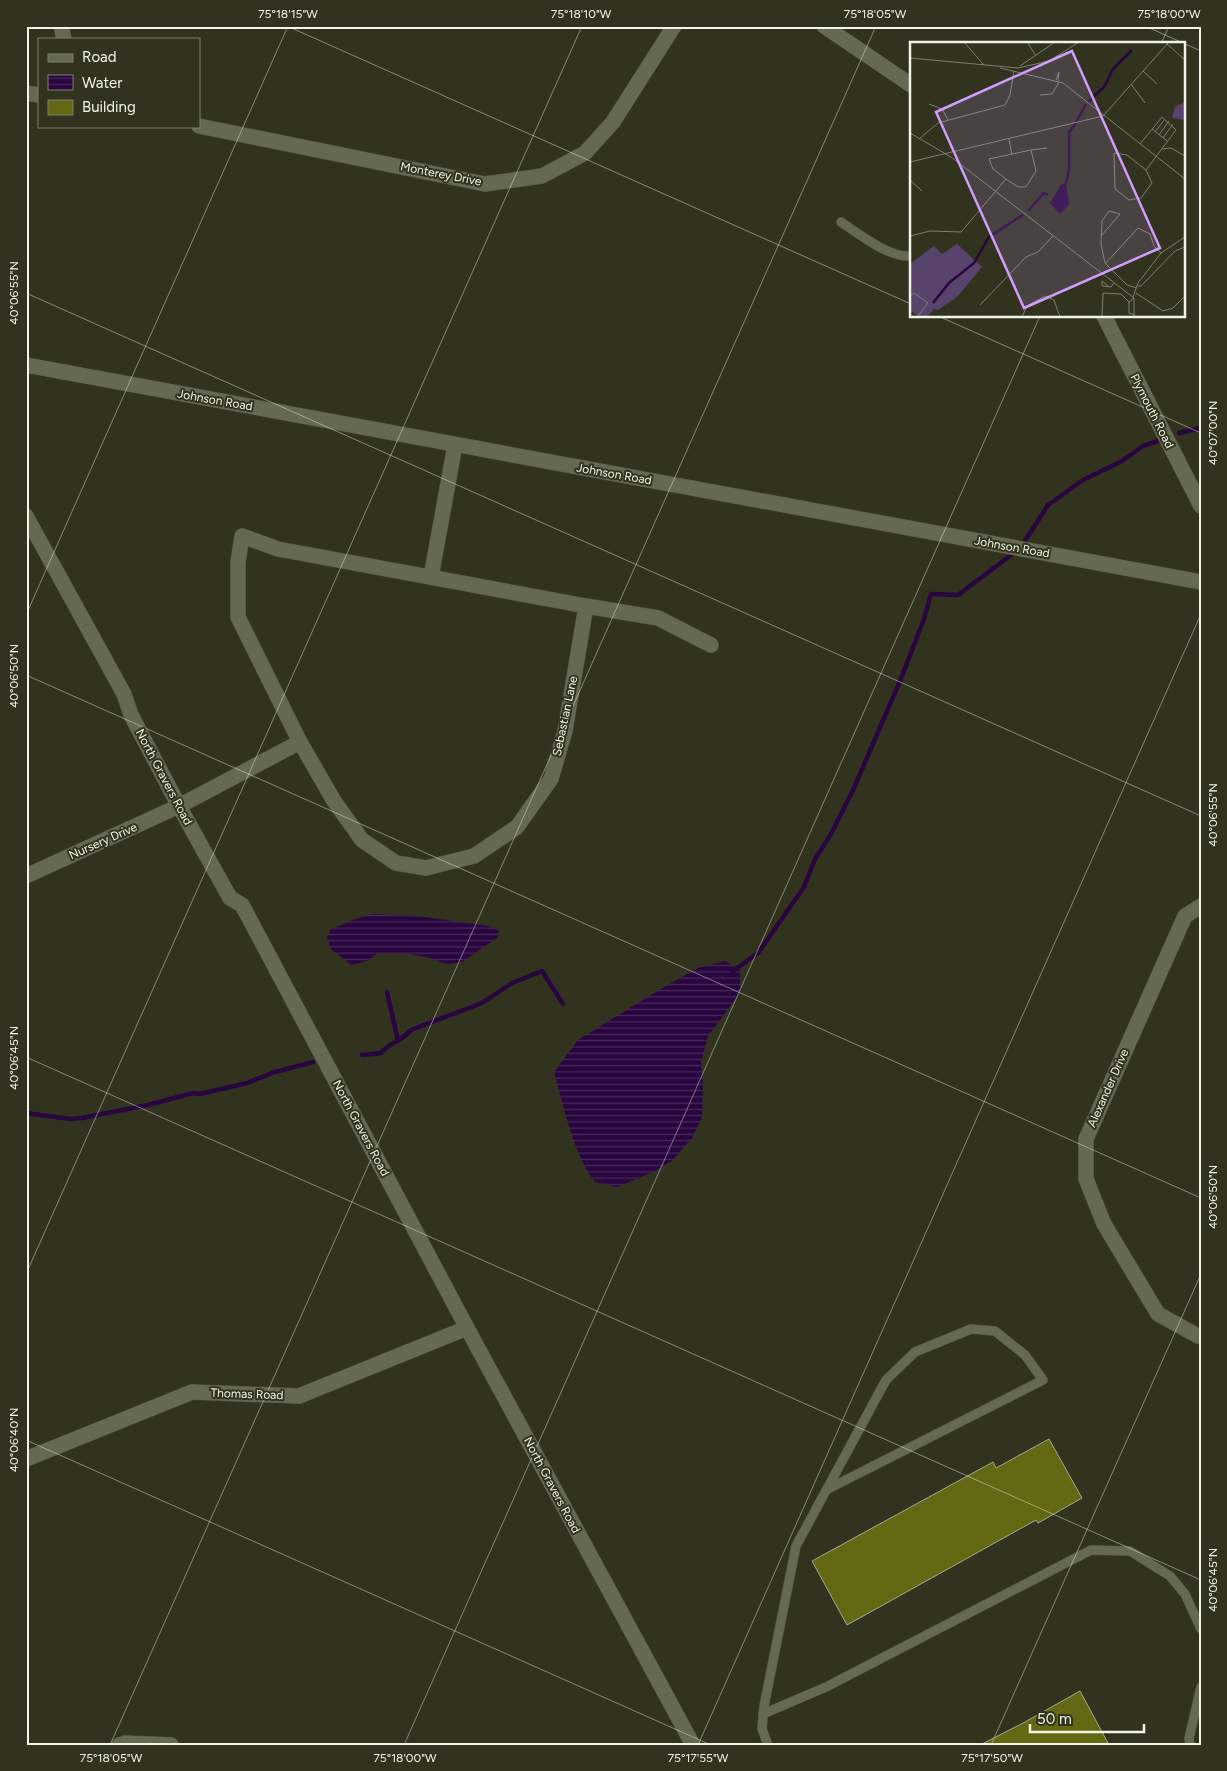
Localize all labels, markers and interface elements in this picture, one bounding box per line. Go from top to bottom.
text: 75°18'15"W [258,7,318,21]
text: 75°18'10"W [551,7,612,21]
text: 75°18'05"W [844,7,907,21]
text: 75°18'00"W [1137,7,1201,21]
legend [38,38,200,128]
inset map [910,42,1184,318]
text: Road [82,48,117,66]
text: Water [82,74,122,92]
text: Building [82,98,136,116]
street label: Monterey Drive [399,159,483,189]
text: 40°06'55"N [7,261,21,325]
street label: Plymouth Road [1127,371,1177,451]
street label: Johnson Road [176,386,254,414]
text: 40°07'00"N [1206,401,1220,465]
street label: Johnson Road [575,460,653,488]
street label: Johnson Road [973,533,1051,561]
text: 40°06'50"N [7,644,21,708]
street label: Sebastian Lane [550,674,580,757]
street label: North Gravers Road [133,727,195,827]
text: 40°06'55"N [1206,783,1220,847]
street label: Nursery Drive [67,820,140,862]
text: 40°06'45"N [7,1026,21,1090]
street label: Alexander Drive [1085,1046,1132,1129]
street label: North Gravers Road [330,1078,392,1178]
text: 40°06'50"N [1206,1165,1220,1229]
street label: Thomas Road [210,1386,284,1402]
text: 40°06'40"N [7,1408,21,1472]
street label: North Gravers Road [521,1435,583,1535]
text: 40°06'45"N [1206,1548,1220,1612]
scale bar [1030,1701,1143,1733]
text: 50 m [1037,1710,1072,1728]
text: 75°18'05"W [80,1751,143,1765]
text: 75°18'00"W [373,1751,437,1765]
text: 75°17'55"W [668,1751,729,1765]
text: 75°17'50"W [961,1751,1023,1765]

